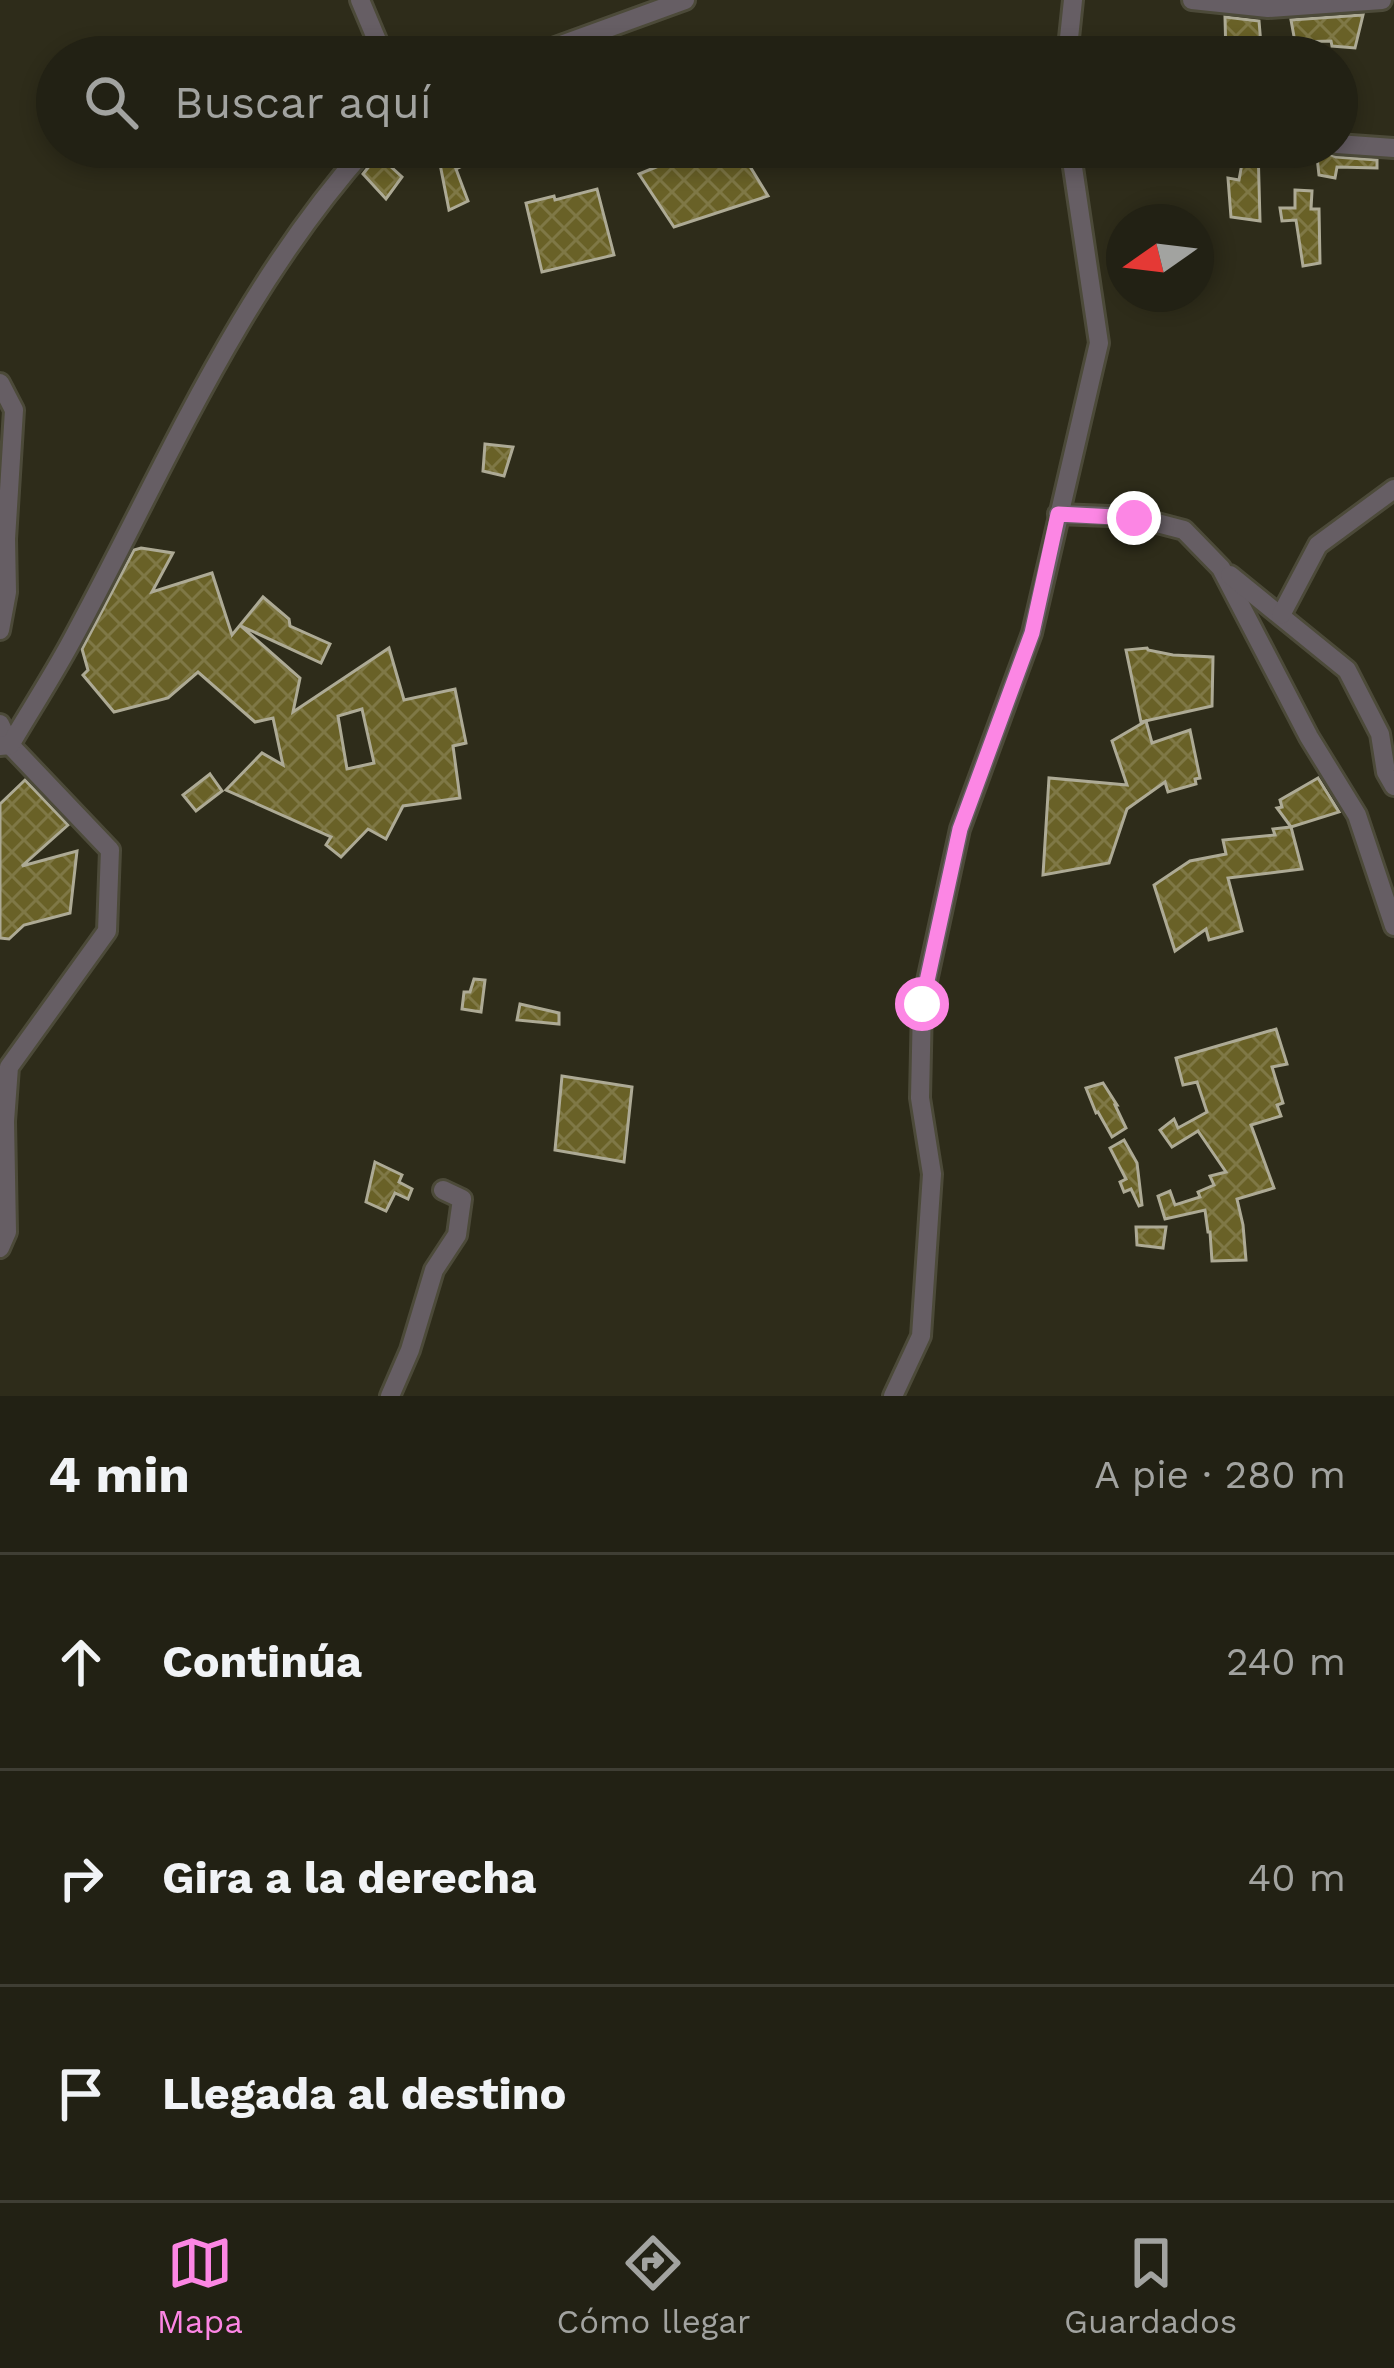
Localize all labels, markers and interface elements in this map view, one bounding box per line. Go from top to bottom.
search box [36,36,1358,168]
icon: search [78,69,144,135]
text: Buscar aquí [174,76,432,129]
north arrow [1106,204,1214,312]
route end [1107,491,1161,545]
route start [895,977,949,1031]
text: 4 min [48,1445,190,1504]
text: A pie · 280 m [1094,1452,1346,1497]
icon: ahead [48,1629,114,1695]
text: Continúa [162,1635,362,1688]
text: 240 m [1226,1639,1346,1684]
icon: right [48,1845,114,1911]
text: Gira a la derecha [162,1851,536,1904]
text: 40 m [1247,1855,1346,1900]
icon: arrive [48,2061,114,2127]
text: Llegada al destino [162,2067,567,2120]
tab: Mapa [157,2230,243,2341]
tab: Cómo llegar [557,2230,750,2341]
tab: Guardados [1064,2230,1237,2341]

